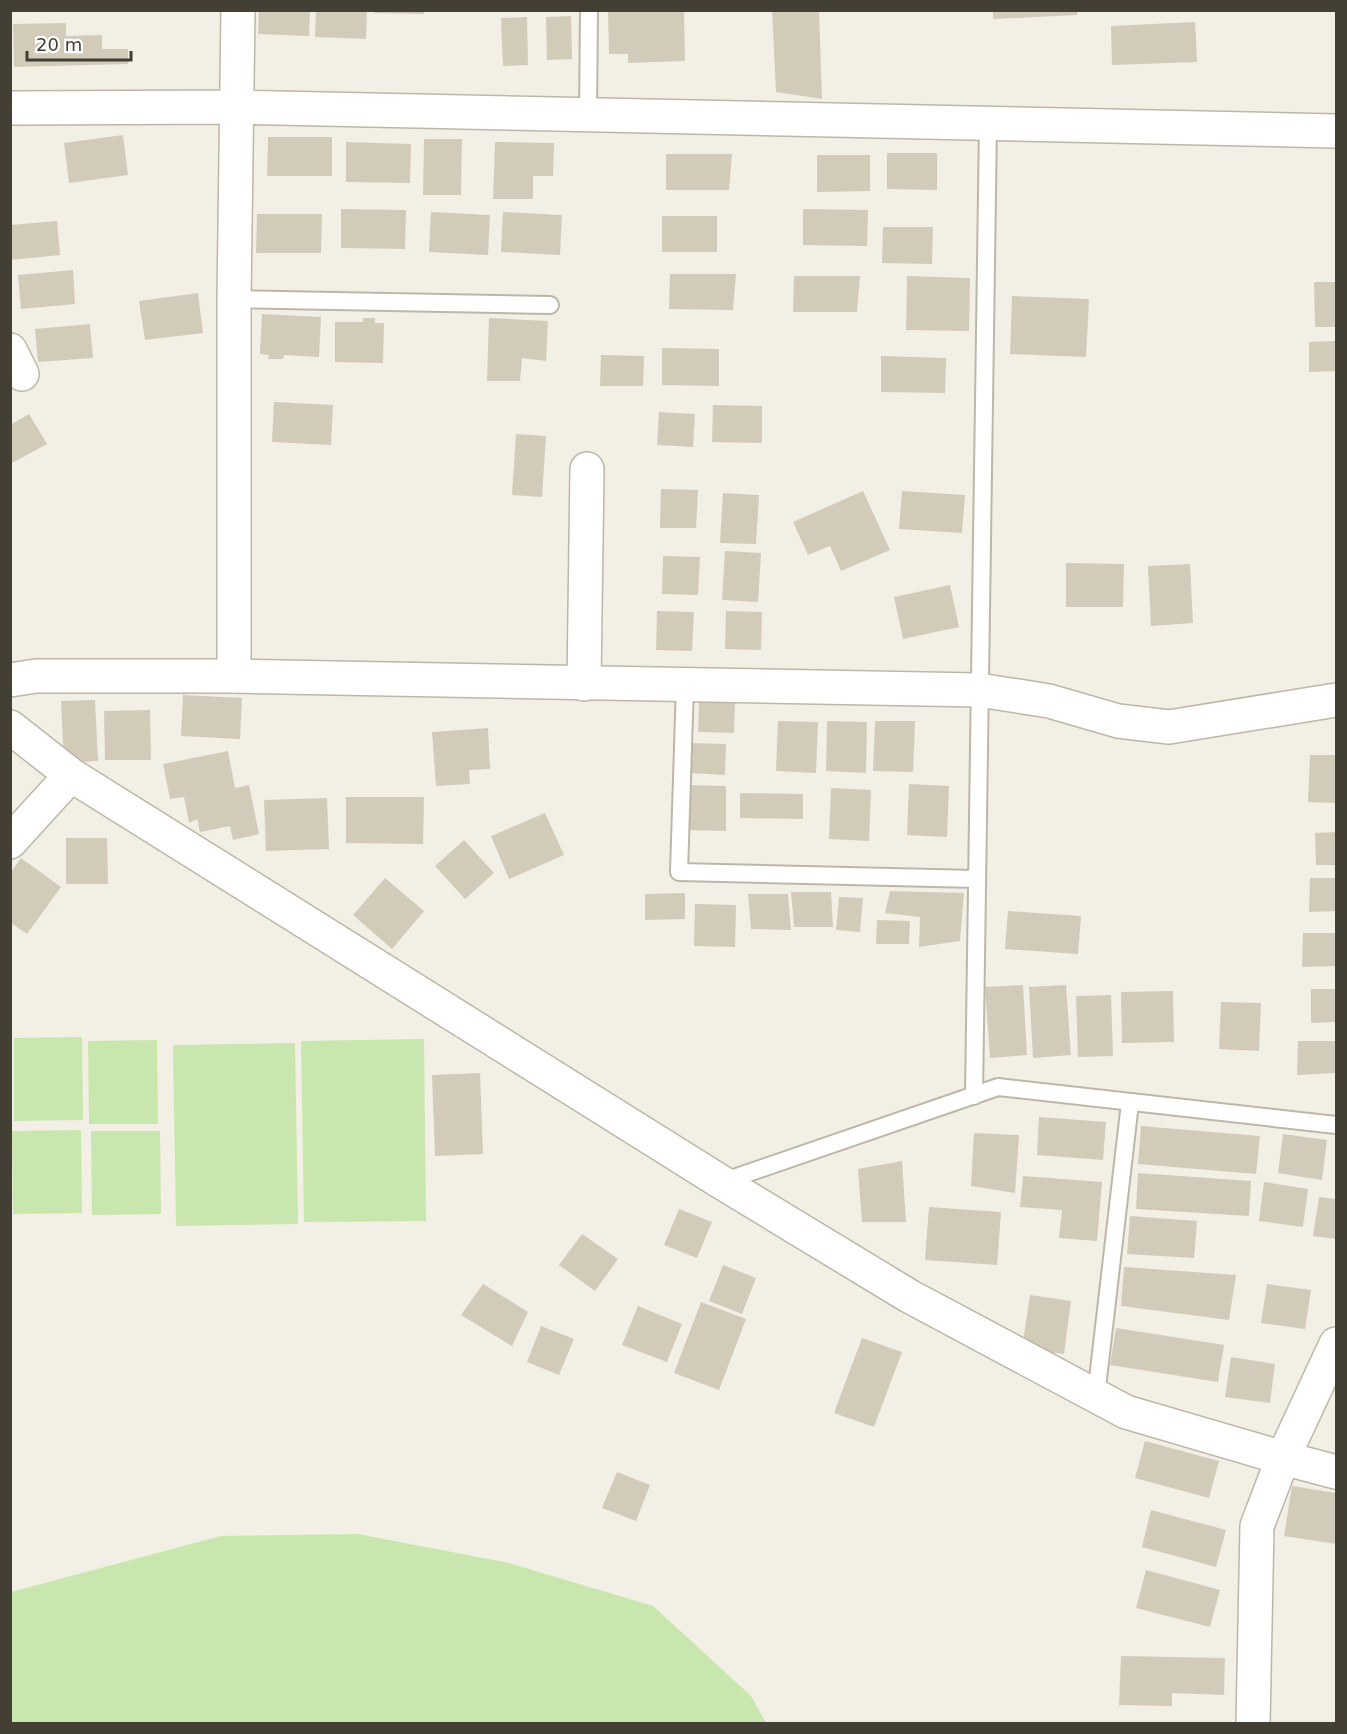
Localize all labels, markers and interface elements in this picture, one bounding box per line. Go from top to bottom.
scale bar [27,24,130,62]
text: 20 m [36,34,82,55]

